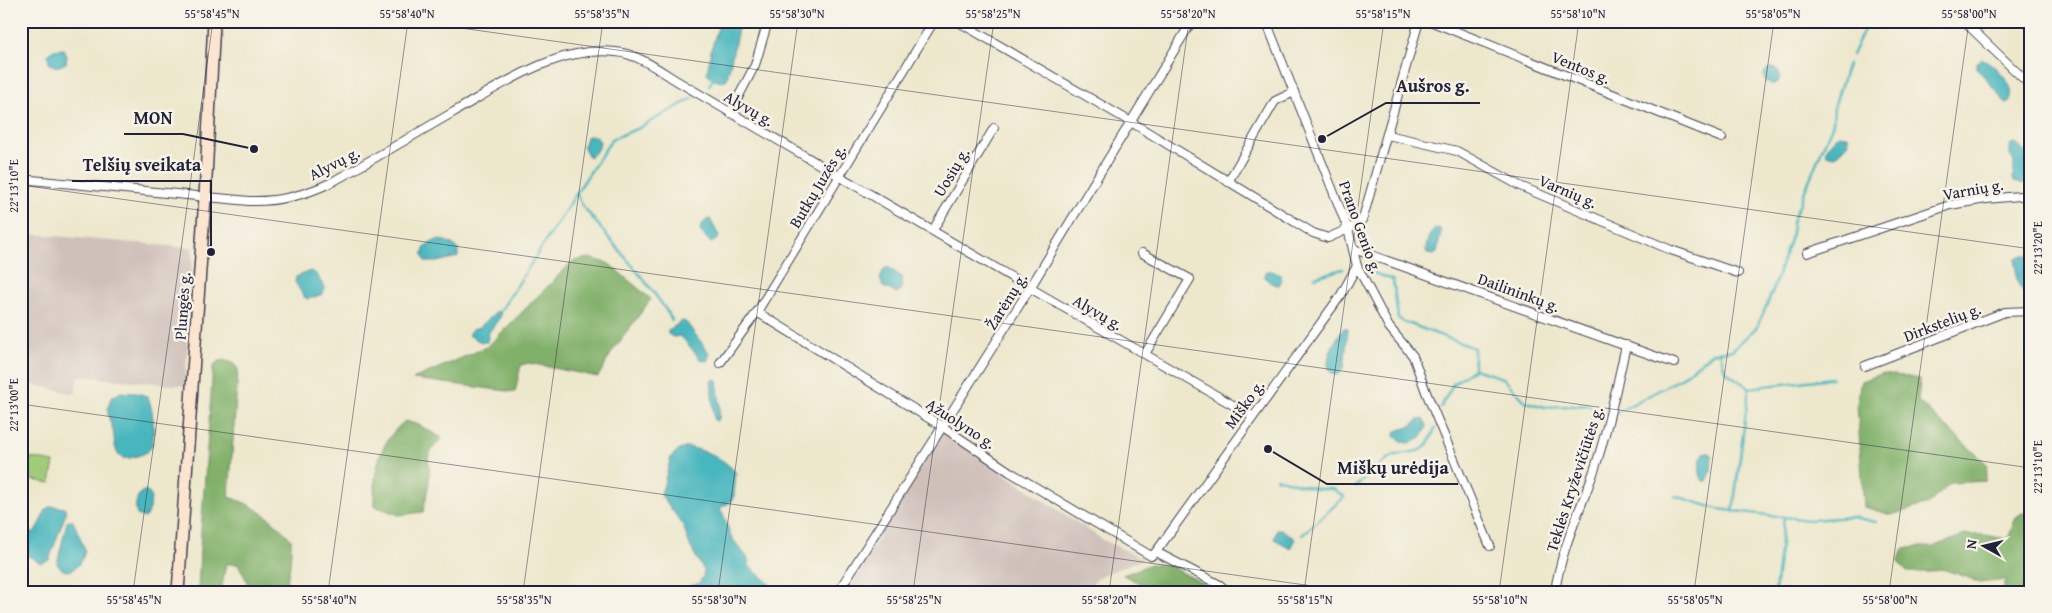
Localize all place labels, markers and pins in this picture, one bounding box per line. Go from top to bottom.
callout: Aušros g. [1386,70,1480,103]
callout: MON [124,101,183,134]
callout: Telšių sveikata [72,148,211,181]
callout: Miškų urėdija [1327,451,1458,484]

